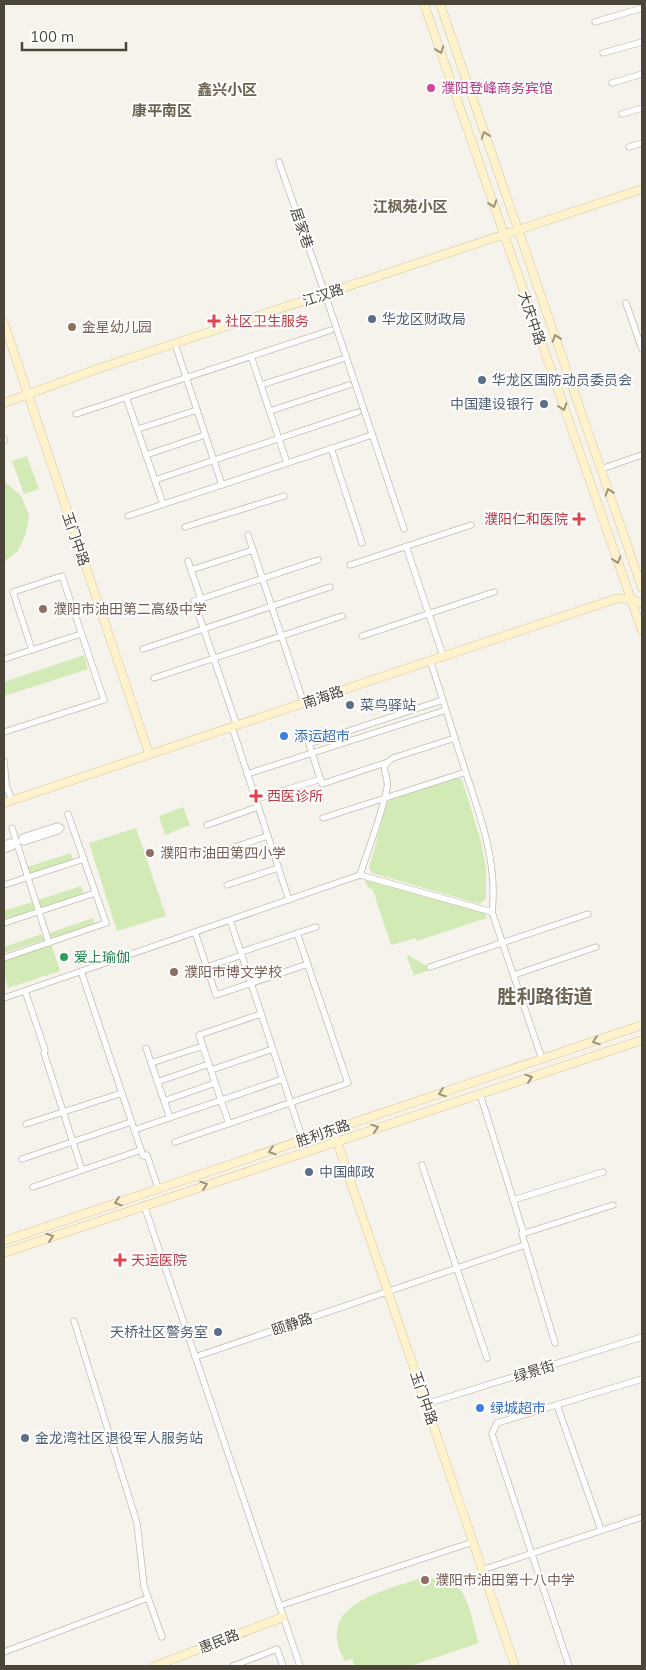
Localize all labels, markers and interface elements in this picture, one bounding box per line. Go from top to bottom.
scale bar [22,20,126,52]
text: 100 m [30,27,74,46]
one-way arrow [434,45,444,54]
place label: 濮阳登峰商务宾馆 [441,79,553,97]
district label: 鑫兴小区 [197,80,257,99]
marker: 濮阳登峰商务宾馆 [425,82,437,94]
district label: 康平南区 [132,101,192,120]
one-way arrow [481,132,491,140]
district label: 江枫苑小区 [372,197,448,216]
one-way arrow [487,199,497,207]
street label: 居家巷 [287,205,317,251]
street label: 江汉路 [300,280,346,310]
street label: 大庆中路 [514,289,550,347]
place label: 华龙区财政局 [382,310,466,328]
place label: 社区卫生服务 [225,312,309,330]
marker: 华龙区财政局 [366,313,378,325]
marker: 社区卫生服务 [207,314,221,328]
place label: 金星幼儿园 [82,318,152,336]
marker: 金星幼儿园 [66,321,78,333]
one-way arrow [552,335,562,343]
place label: 华龙区国防动员委员会 [492,371,632,389]
marker: 华龙区国防动员委员会 [476,374,488,386]
place label: 中国建设银行 [450,395,534,413]
marker: 中国建设银行 [538,398,550,410]
one-way arrow [557,402,567,410]
one-way arrow [605,488,615,497]
street label: 玉门中路 [58,510,94,568]
place label: 濮阳仁和医院 [484,510,568,528]
marker: 濮阳仁和医院 [572,512,586,526]
one-way arrow [611,555,621,564]
place label: 濮阳市油田第二高级中学 [53,600,207,618]
marker: 濮阳市油田第二高级中学 [37,603,49,615]
street label: 南海路 [300,682,346,712]
place label: 菜鸟驿站 [360,696,416,714]
marker: 菜鸟驿站 [344,699,356,711]
place label: 添运超市 [294,727,350,745]
marker: 添运超市 [278,730,290,742]
place label: 西医诊所 [267,787,323,805]
marker: 西医诊所 [249,789,263,803]
place label: 濮阳市油田第四小学 [160,844,286,862]
marker: 濮阳市油田第四小学 [144,847,156,859]
place label: 爱上瑜伽 [74,948,130,966]
marker: 爱上瑜伽 [58,951,70,963]
place label: 濮阳市博文学校 [184,963,282,981]
marker: 濮阳市博文学校 [168,966,180,978]
district label: 胜利路街道 [497,984,593,1008]
one-way arrow [592,1035,601,1045]
one-way arrow [524,1073,533,1083]
one-way arrow [438,1087,447,1097]
street label: 胜利东路 [294,1115,352,1151]
one-way arrow [370,1124,378,1134]
one-way arrow [268,1145,276,1155]
place label: 中国邮政 [319,1163,375,1181]
marker: 中国邮政 [303,1166,315,1178]
one-way arrow [199,1181,208,1191]
one-way arrow [114,1196,122,1206]
one-way arrow [45,1233,54,1243]
place label: 天运医院 [131,1251,187,1269]
marker: 天运医院 [113,1253,127,1267]
street label: 颐静路 [269,1309,315,1339]
place label: 天桥社区警务室 [110,1323,208,1341]
marker: 天桥社区警务室 [212,1326,224,1338]
street label: 绿景街 [511,1356,557,1386]
street label: 玉门中路 [406,1369,442,1427]
place label: 绿城超市 [490,1399,546,1417]
marker: 绿城超市 [474,1402,486,1414]
place label: 金龙湾社区退役军人服务站 [35,1429,203,1447]
marker: 金龙湾社区退役军人服务站 [19,1432,31,1444]
place label: 濮阳市油田第十八中学 [435,1571,575,1589]
marker: 濮阳市油田第十八中学 [419,1574,431,1586]
street label: 惠民路 [196,1625,242,1657]

